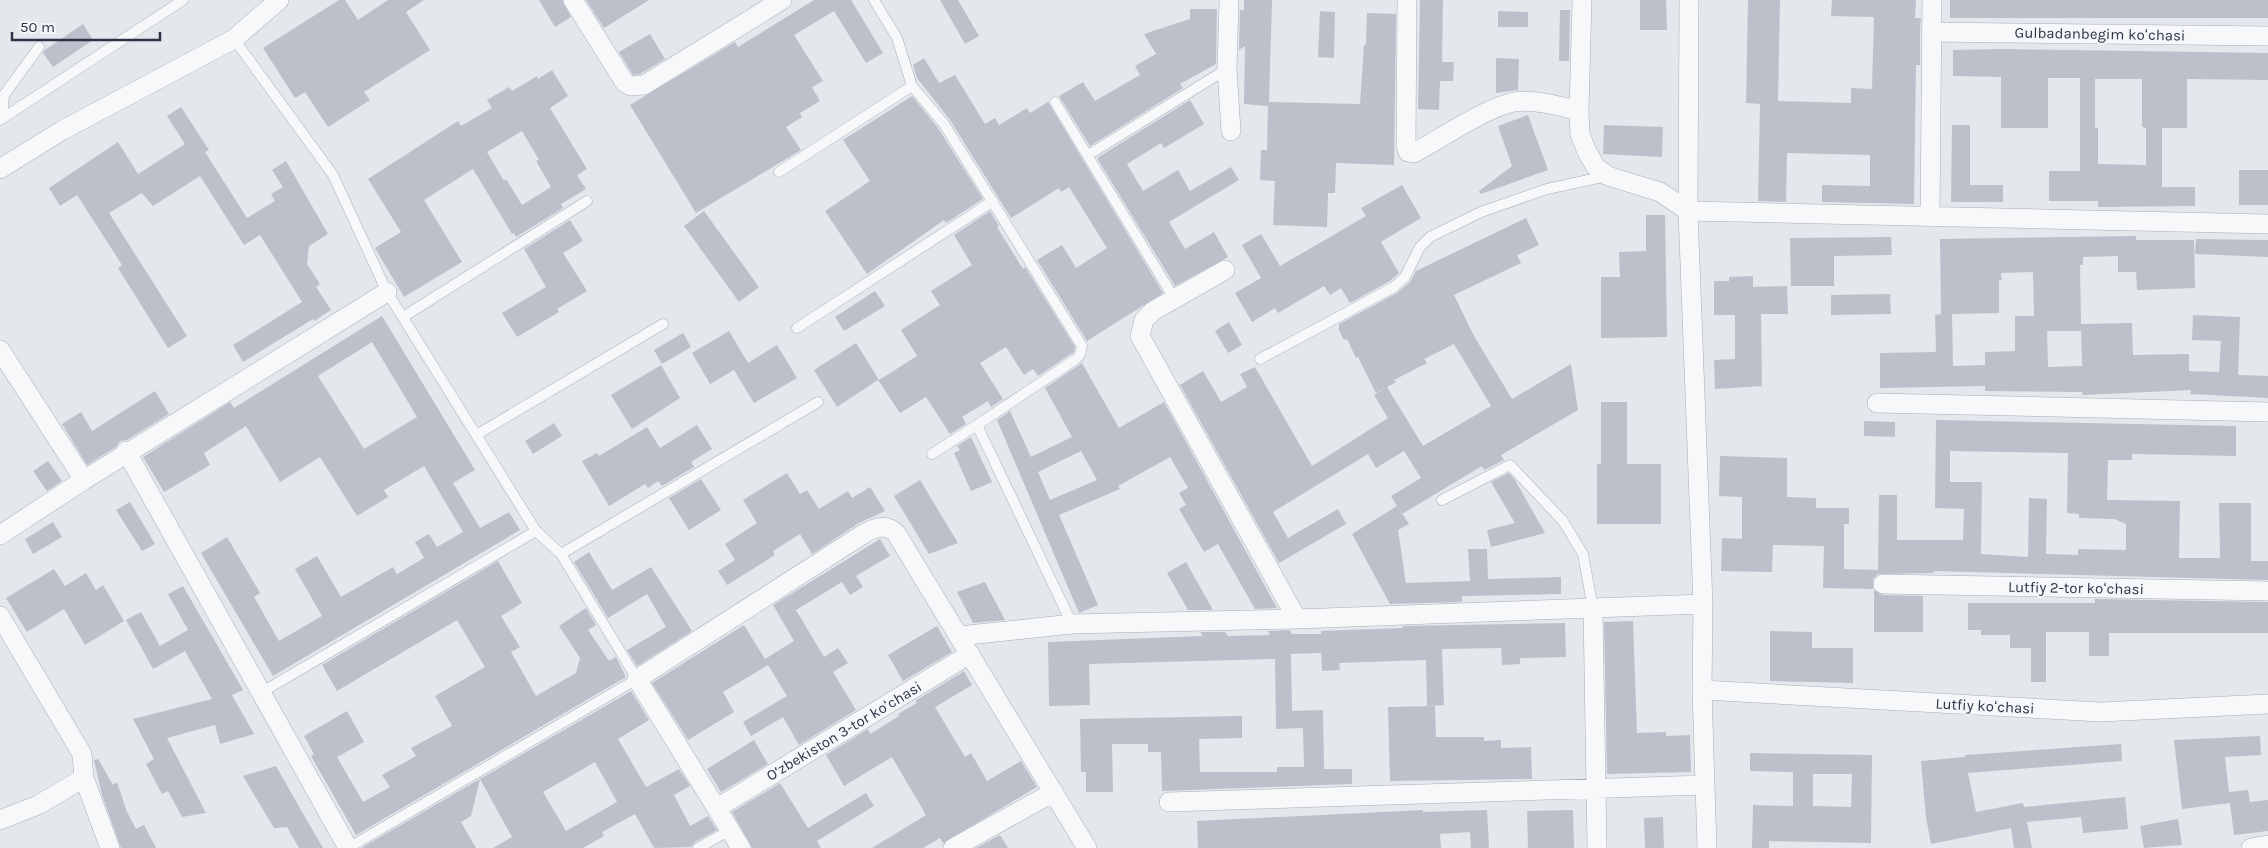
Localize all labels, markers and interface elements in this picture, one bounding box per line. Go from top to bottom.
scale bar [12,10,160,42]
text: 50 m [20,18,55,36]
street label: Gulbadanbegim koʻchasi [2014,24,2186,44]
street label: Lutfiy 2-tor koʻchasi [2008,578,2144,598]
street label: O‘zbekiston 3-tor koʻchasi [763,677,925,785]
street label: Lutfiy koʻchasi [1935,694,2035,718]

